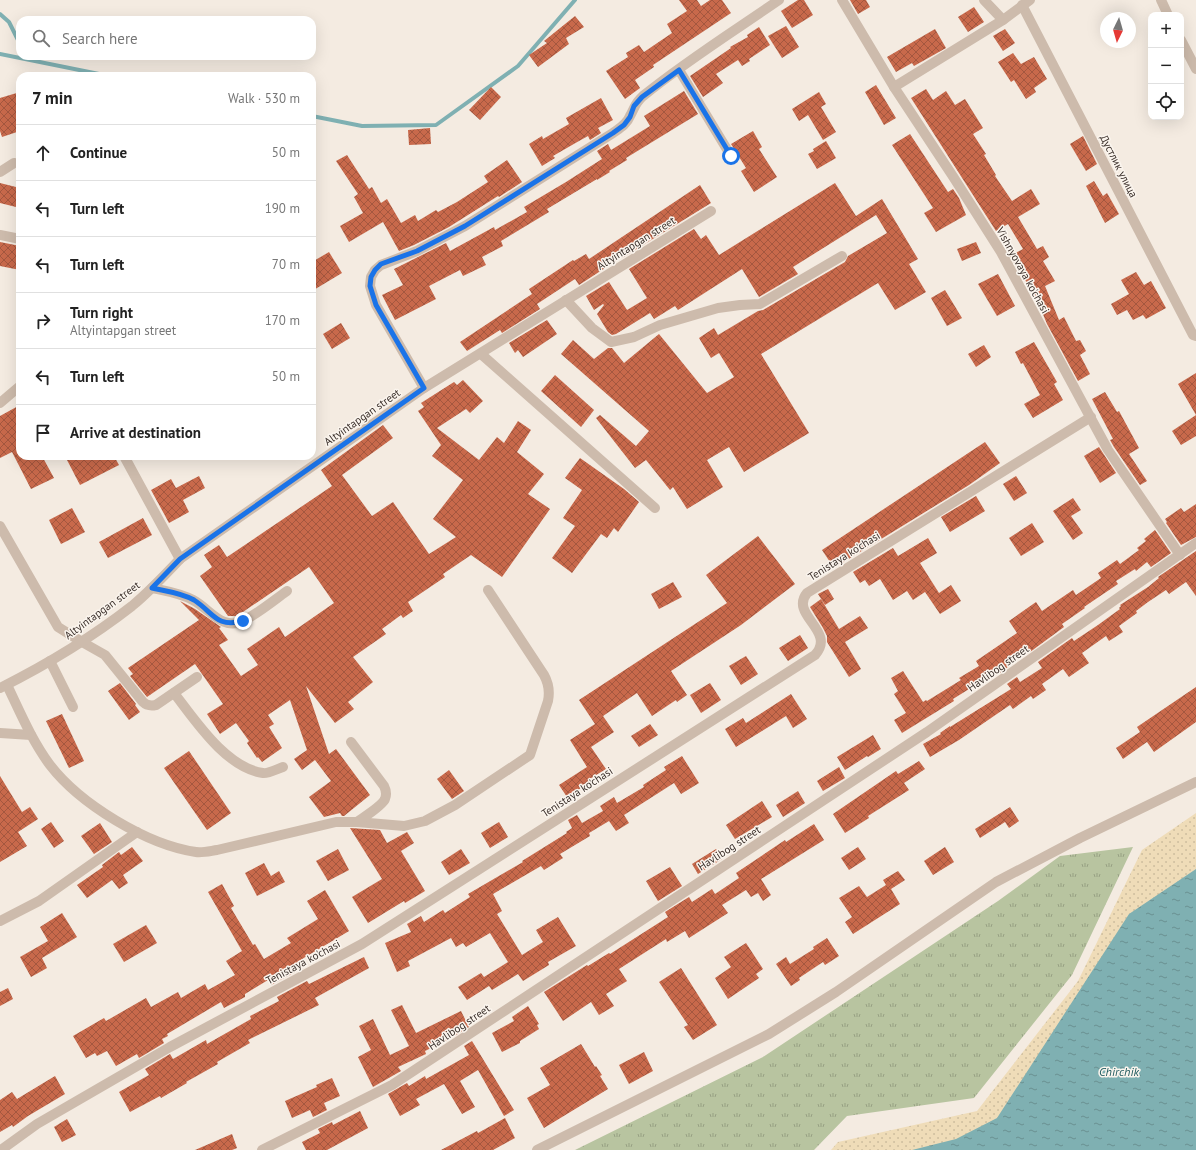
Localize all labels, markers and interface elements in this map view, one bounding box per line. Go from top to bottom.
north arrow [1100,12,1136,48]
map controls [1148,12,1184,120]
button: + [1148,12,1184,48]
search box [16,16,316,60]
icon: search [30,27,52,49]
text: Search here [62,29,138,48]
button: − [1148,48,1184,84]
button: locate [1148,84,1184,120]
text: 7 min [32,87,73,109]
text: Walk · 530 m [228,90,300,107]
street label: Дустлик улица [1097,132,1141,200]
icon: ahead [32,142,54,164]
text: Continue [70,143,127,162]
text: 50 m [272,144,300,161]
route start [722,147,740,165]
icon: left [32,198,54,220]
text: Turn left [70,199,124,218]
text: 190 m [265,200,300,217]
street label: Altyintapgan street [594,213,678,273]
street label: Vishnyovaya ko'chasi [993,223,1053,316]
icon: left [32,254,54,276]
text: Turn left [70,255,124,274]
text: 70 m [272,256,300,273]
text: Turn right [70,303,133,322]
icon: right [32,310,54,332]
text: 170 m [265,312,300,329]
text: Altyintapgan street [70,322,176,339]
icon: left [32,366,54,388]
text: Turn left [70,367,124,386]
text: 50 m [272,368,300,385]
street label: Altyintapgan street [321,385,403,448]
icon: arrive [32,422,54,444]
text: Arrive at destination [70,423,201,442]
street label: Tenistaya ko'chasi [805,528,883,584]
street label: Altyintapgan street [62,578,143,642]
route end [234,612,252,630]
street label: Hаvlibog street [965,641,1032,694]
street label: Tenistaya ko'chasi [539,764,615,820]
street label: Hаvlibog street [695,822,763,873]
street label: Tenistaya ko'chasi [263,936,343,988]
street label: Hаvlibog street [425,1001,493,1053]
water label: Chirchik [1099,1064,1140,1079]

